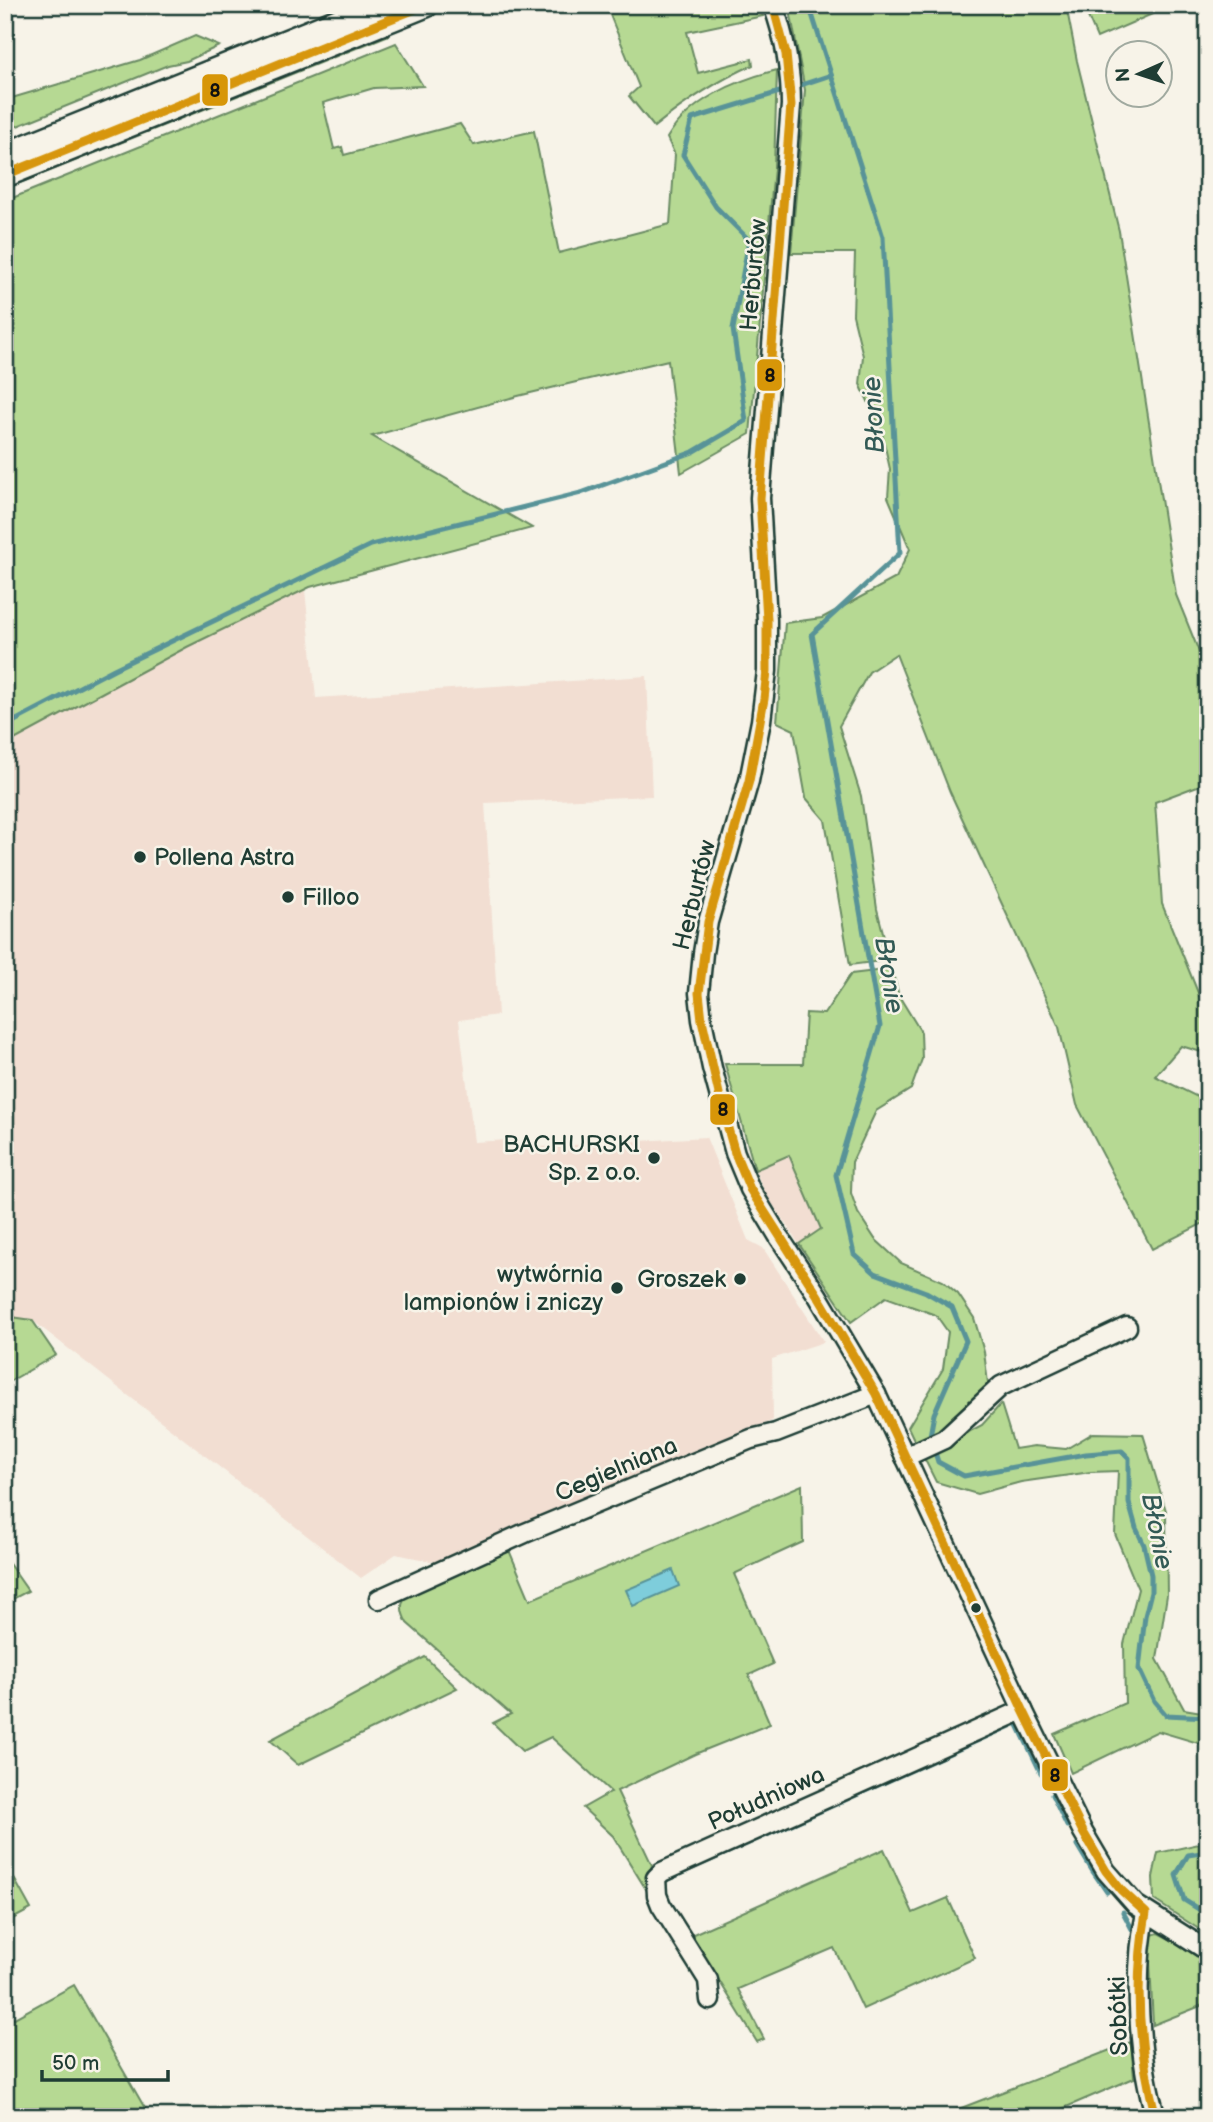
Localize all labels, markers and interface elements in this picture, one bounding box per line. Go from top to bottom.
north arrow [1104,38,1174,108]
text: N [1112,67,1135,83]
line badge: 8 [201,73,229,107]
text: 8 [209,80,221,103]
street label: Herburtów [734,218,773,332]
line badge: 8 [756,358,783,392]
text: 8 [764,365,776,388]
water label: Błonie [857,376,892,454]
street label: Herburtów [667,837,722,953]
place label: Pollena Astra [154,843,295,872]
marker: Pollena Astra [132,849,148,865]
place label: Filloo [302,883,360,912]
marker: Filloo [280,889,296,905]
water label: Błonie [867,935,910,1016]
line badge: 8 [709,1093,736,1126]
text: 8 [717,1099,729,1122]
place label: BACHURSKI Sp. z o.o. [503,1130,640,1187]
marker: BACHURSKI Sp. z o.o. [646,1150,662,1166]
place label: wytwórnia lampionów i zniczy [404,1260,603,1317]
place label: Groszek [637,1265,726,1294]
marker: Groszek [732,1271,748,1287]
marker: wytwórnia lampionów i zniczy [609,1280,625,1296]
street label: Cegielniana [551,1431,682,1508]
water label: Błonie [1134,1491,1179,1572]
unlabelled marker [969,1601,983,1615]
line badge: 8 [1041,1758,1069,1792]
street label: Południowa [703,1760,829,1837]
text: 8 [1049,1765,1061,1788]
street label: Sobótki [1103,1976,1134,2056]
scale bar [42,2038,168,2082]
text: 50 m [52,2051,99,2076]

